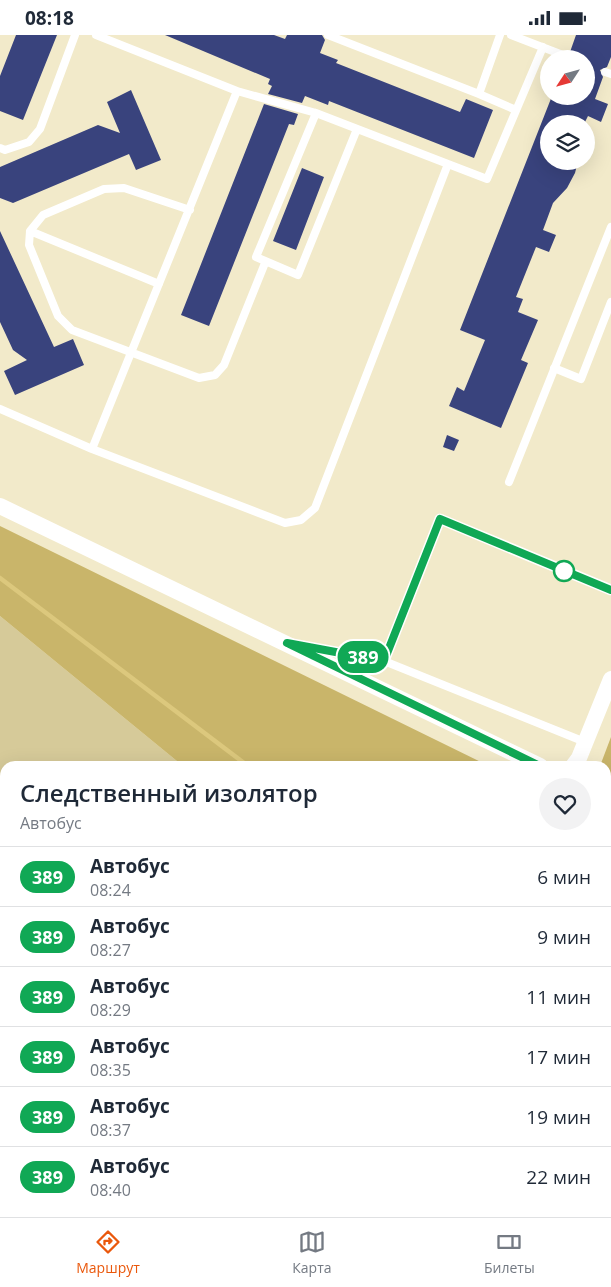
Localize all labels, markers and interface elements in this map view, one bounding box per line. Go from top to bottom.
text: 08:18 [25,5,74,31]
north arrow [540,50,595,105]
map controls [540,50,595,170]
button: layers [540,115,595,170]
unlabelled marker [553,560,575,582]
line badge: 389 [334,641,392,673]
text: 389 [348,645,378,669]
text: Следственный изолятор [20,776,318,809]
button: heart [539,778,591,830]
text: Автобус [20,812,82,834]
text: Автобус [90,853,170,879]
text: 6 мин [537,864,591,890]
text: 389 [32,865,63,889]
text: 08:24 [90,879,131,901]
text: Автобус [90,913,170,939]
text: 9 мин [537,924,591,950]
text: 389 [32,925,63,949]
text: 08:27 [90,939,131,961]
text: Автобус [90,973,170,999]
text: 11 мин [526,984,591,1010]
text: 389 [32,985,63,1009]
text: 08:29 [90,999,131,1021]
text: Автобус [90,1033,170,1059]
text: 17 мин [526,1044,591,1070]
text: 389 [32,1045,63,1069]
text: 08:35 [90,1059,131,1081]
text: Автобус [90,1093,170,1119]
text: 19 мин [526,1104,591,1130]
text: 389 [32,1105,63,1129]
text: 08:37 [90,1119,131,1141]
text: Автобус [90,1153,170,1179]
text: 22 мин [526,1164,591,1190]
text: 389 [32,1165,63,1189]
text: 08:40 [90,1179,131,1201]
tab: Маршрут [76,1228,140,1277]
tab: Карта [292,1228,332,1277]
tab: Билеты [484,1228,535,1277]

